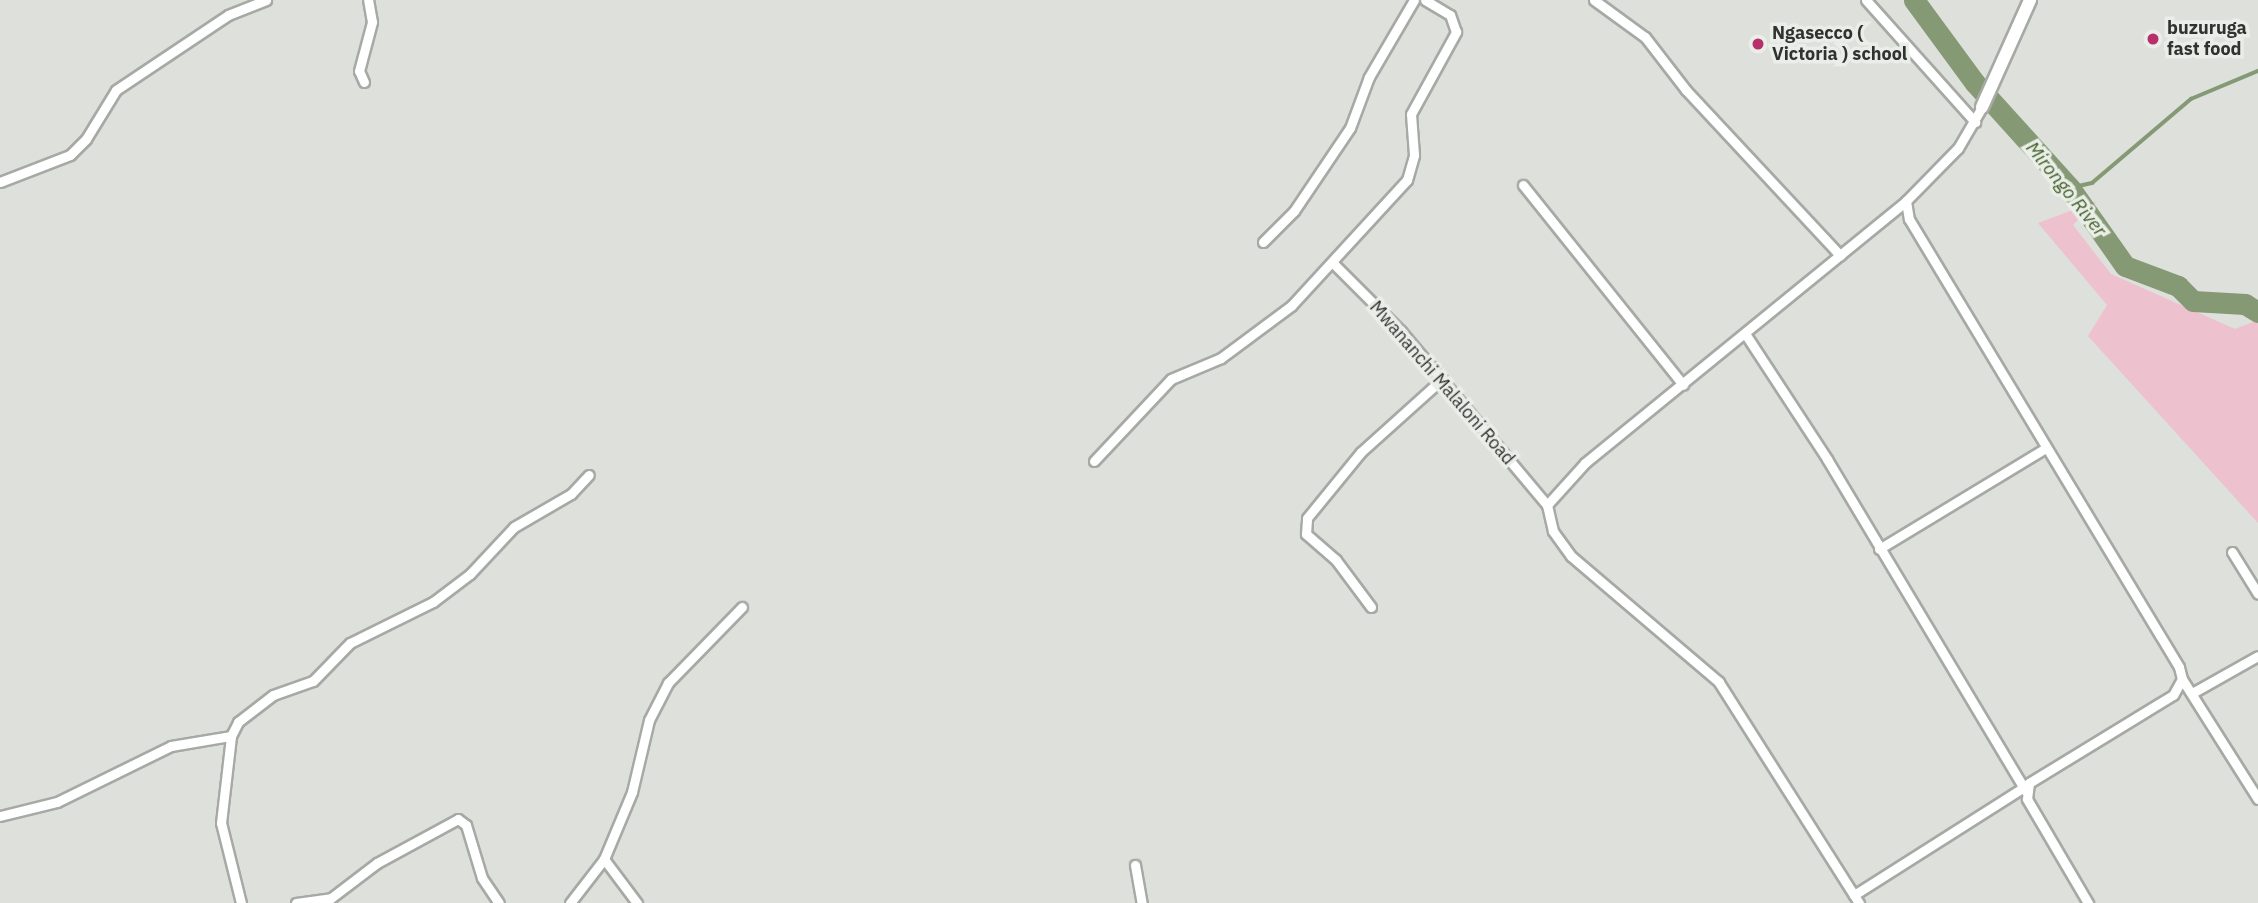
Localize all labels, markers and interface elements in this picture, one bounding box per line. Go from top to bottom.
place label: buzuruga fast food [2167,18,2247,60]
place label: Ngasecco ( Victoria ) school [1772,23,1907,66]
marker: buzuruga fast food [2145,31,2161,47]
marker: Ngasecco ( Victoria ) school [1750,36,1766,52]
water label: Mirongo River [2021,137,2111,241]
street label: Mwananchi Malaloni Road [1365,297,1519,469]

